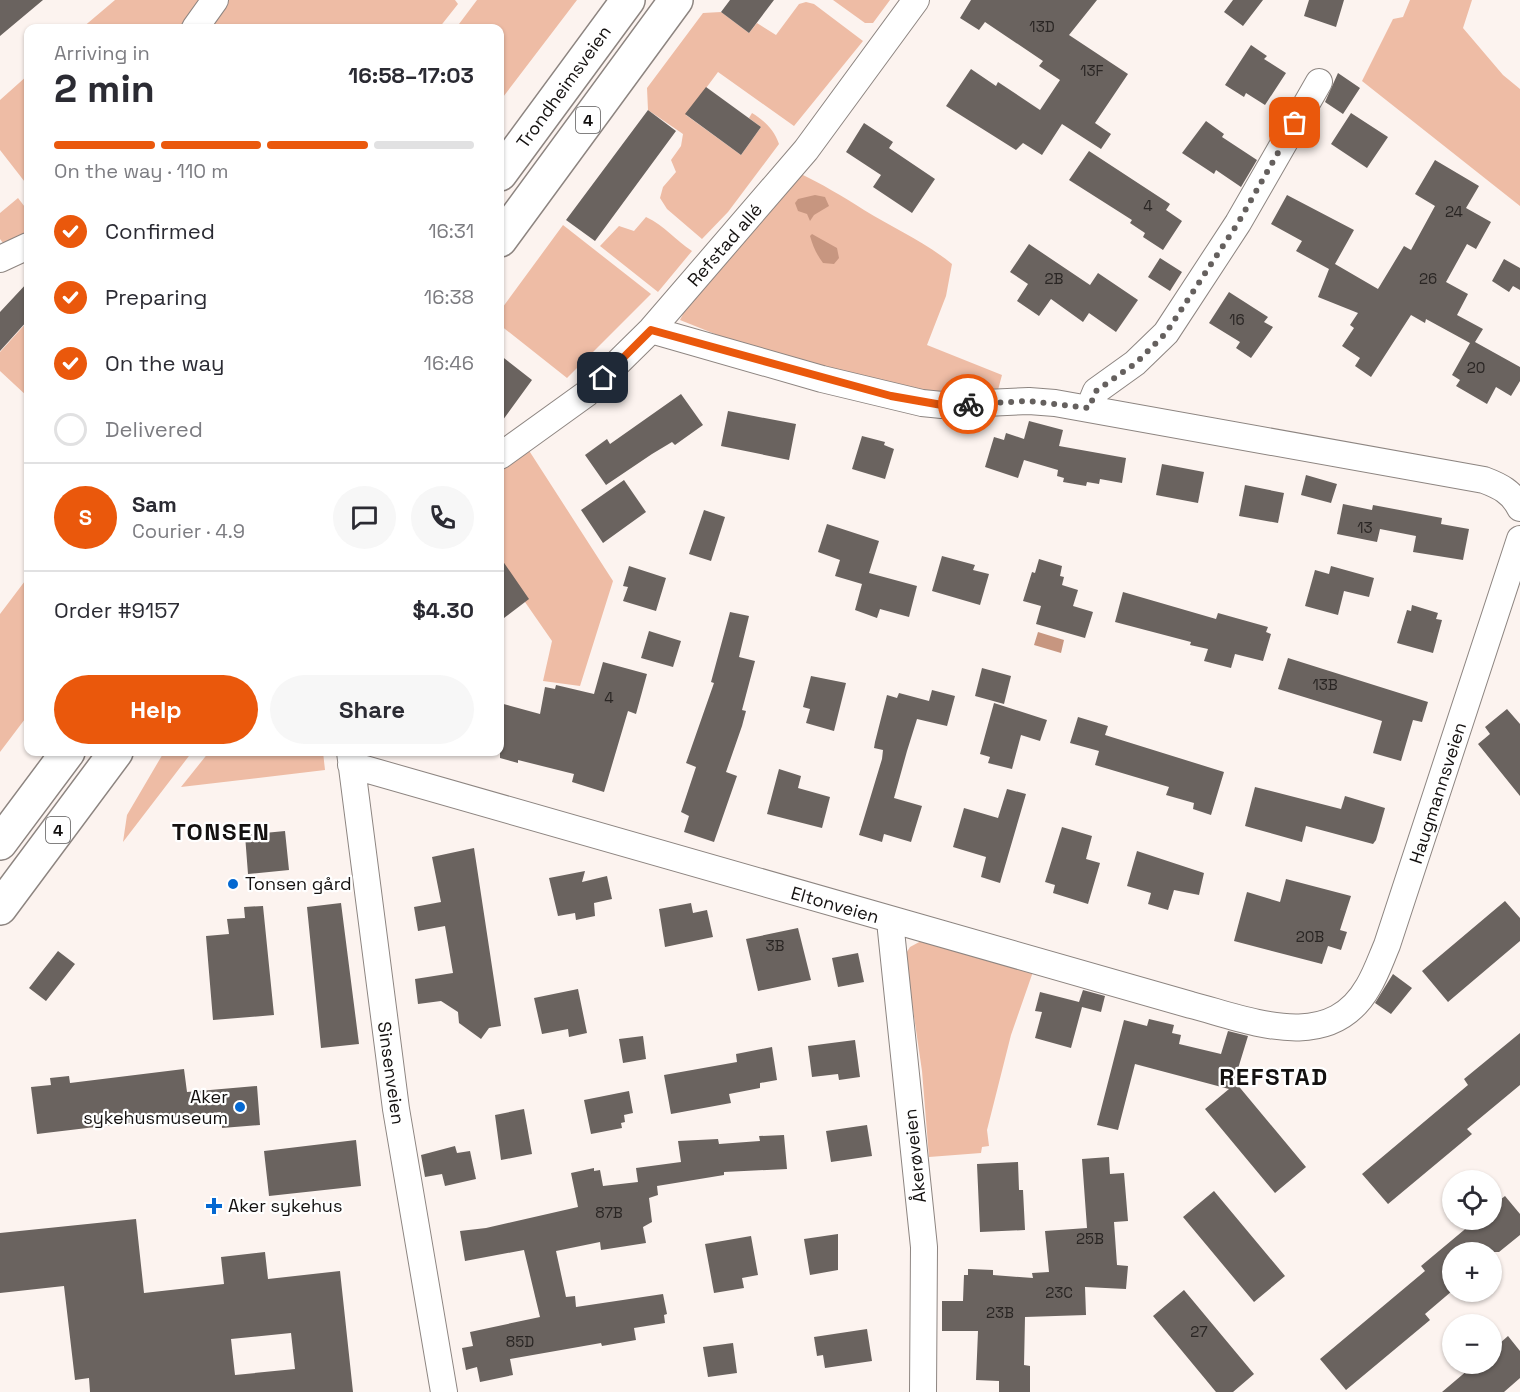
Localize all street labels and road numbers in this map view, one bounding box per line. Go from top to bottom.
street label: Trondheimsveien [511,21,616,153]
road number: 4 [576,107,600,133]
street label: Refstad allé [682,198,767,291]
street label: Haugmannsveien [1404,719,1471,867]
road number: 4 [46,817,70,843]
street label: Eltonveien [788,881,882,928]
street label: Sinsenveien [373,1020,410,1126]
street label: Åkerøveien [898,1108,931,1204]

